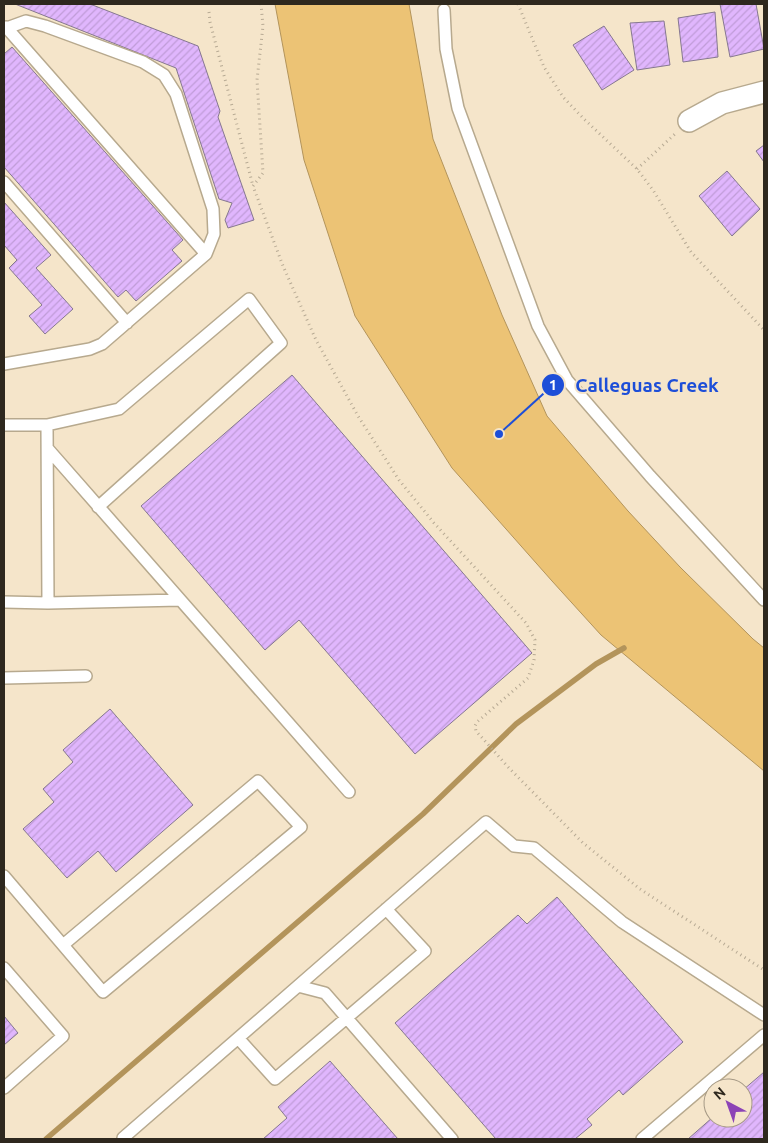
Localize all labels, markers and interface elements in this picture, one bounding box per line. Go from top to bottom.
callout: Calleguas Creek [540,368,729,402]
text: Calleguas Creek [575,374,719,396]
text: 1 [549,376,557,393]
north arrow [703,1078,753,1128]
text: N [710,1084,729,1103]

